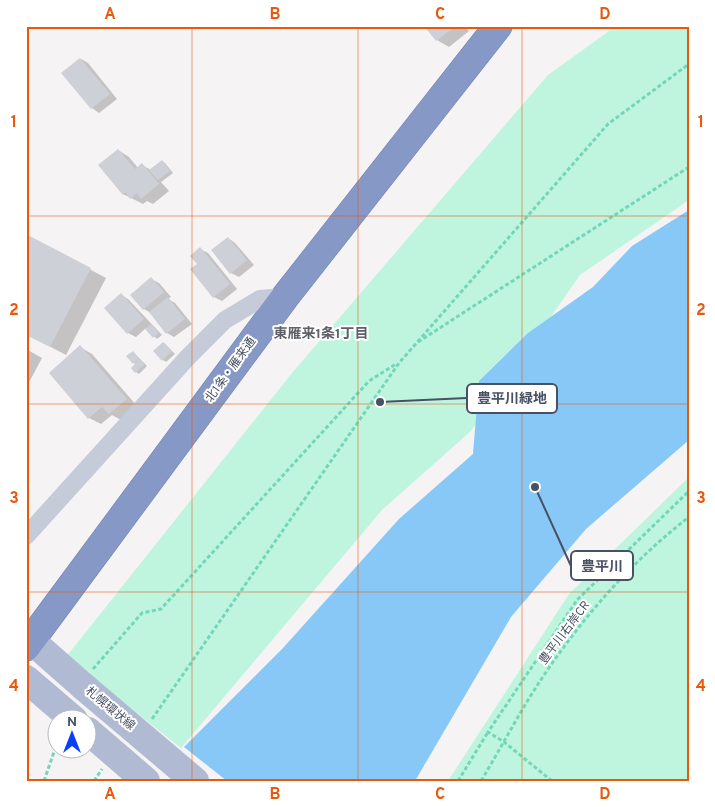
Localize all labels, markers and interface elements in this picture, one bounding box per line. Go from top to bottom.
text: A [104,5,116,25]
text: B [269,5,281,25]
text: C [435,5,445,25]
text: D [599,5,611,25]
text: 1 [11,113,17,133]
text: 1 [698,113,704,133]
text: 2 [9,301,19,321]
text: 2 [696,301,706,321]
district label: 東雁来1条1丁目 [273,325,369,343]
street label: 北1条・雁来通 [202,334,260,406]
callout: 豊平川緑地 [467,384,557,413]
text: 豊平川緑地 [477,391,547,408]
text: 3 [9,489,19,509]
text: 3 [696,489,706,509]
callout: 豊平川 [571,551,633,580]
text: 豊平川 [581,559,623,576]
street label: 豊平川右岸CR [536,598,594,668]
text: 4 [9,677,19,697]
text: 4 [696,677,706,697]
street label: 札幌環状線 [82,684,138,734]
north arrow [48,710,98,760]
text: N [67,714,77,731]
text: A [104,785,116,805]
text: B [269,785,281,805]
text: C [435,785,445,805]
text: D [599,785,611,805]

